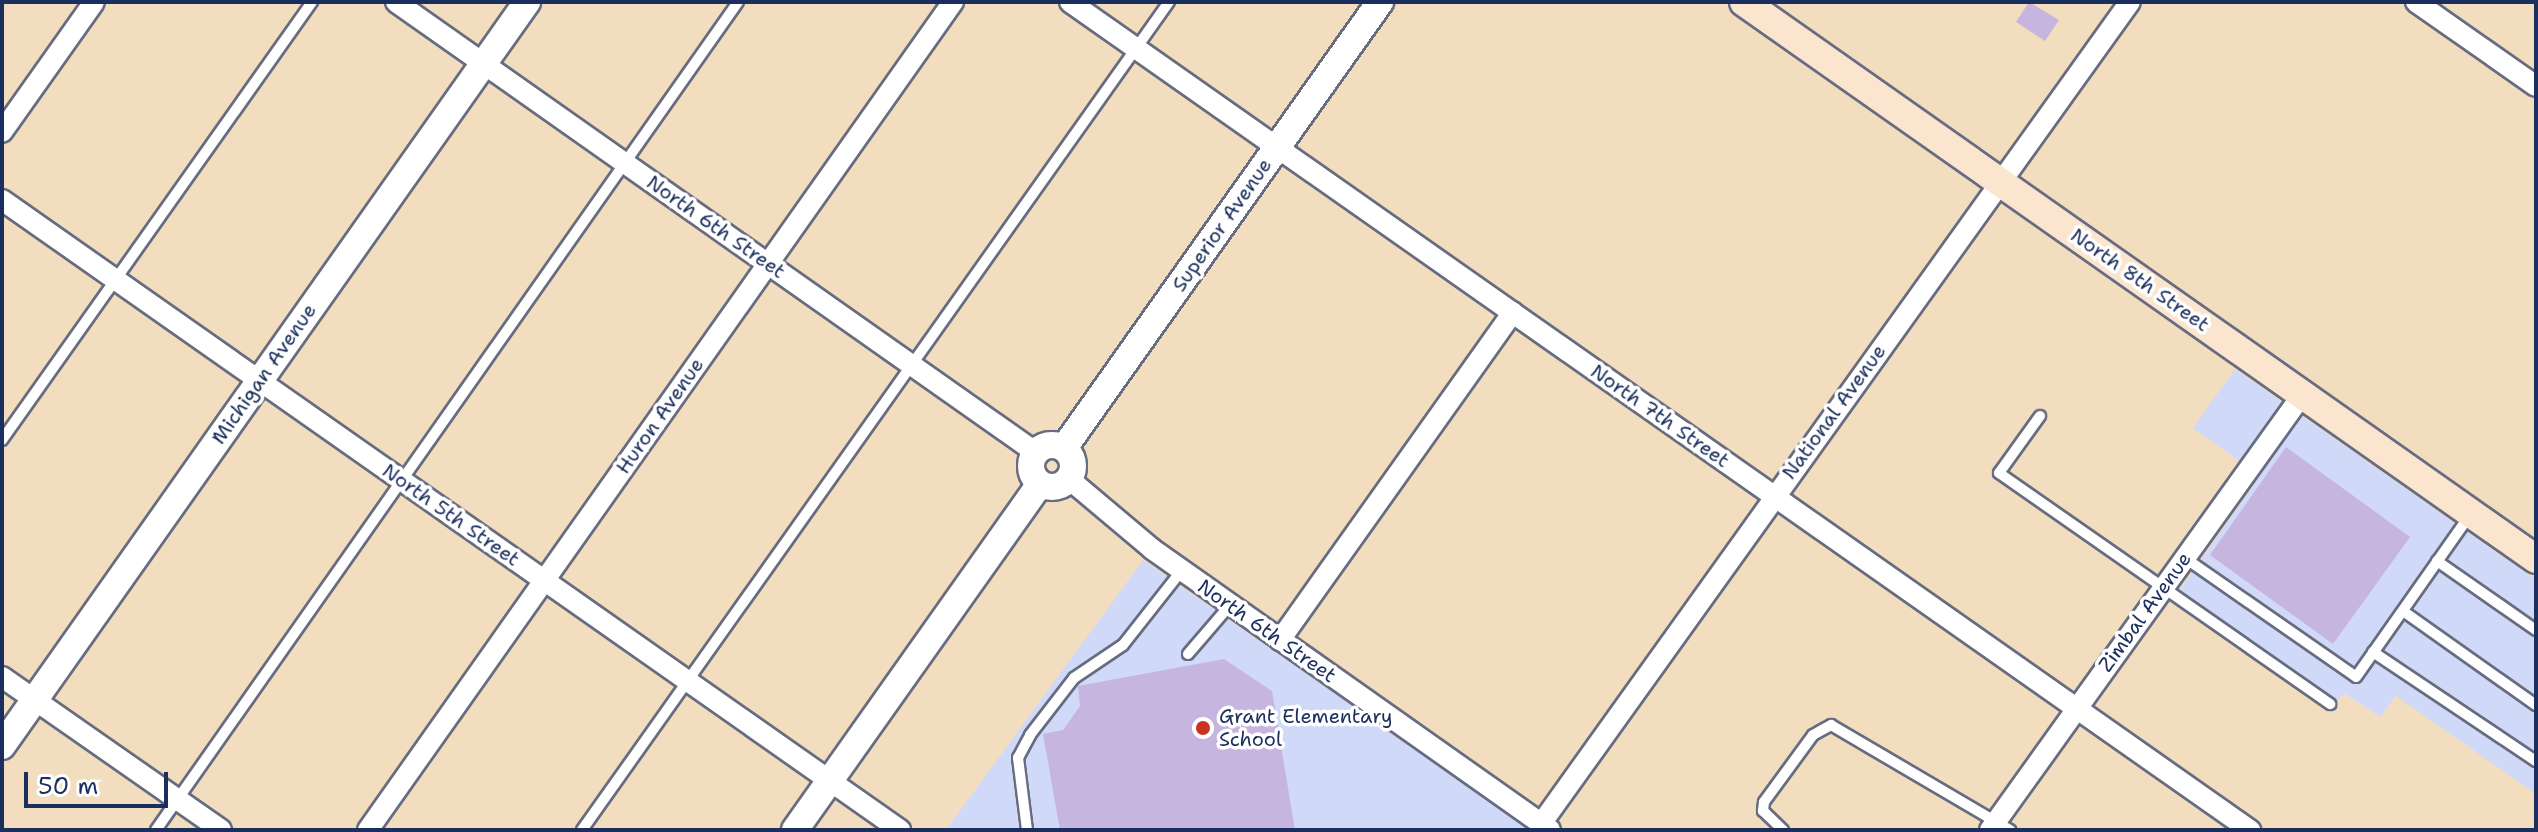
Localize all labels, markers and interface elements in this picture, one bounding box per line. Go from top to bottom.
street label: Superior Avenue [1167,154,1277,296]
street label: North 6th Street [642,170,790,284]
street label: North 8th Street [2066,223,2214,337]
street label: Michigan Avenue [207,299,321,449]
street label: National Avenue [1777,340,1891,484]
street label: Huron Avenue [611,353,709,479]
street label: North 7th Street [1586,359,1734,473]
street label: North 5th Street [378,459,524,571]
street label: Zimbal Avenue [2094,547,2196,677]
street label: North 6th Street [1193,574,1341,688]
place label: Grant Elementary School [1219,704,1393,751]
marker: Grant Elementary School [1194,719,1212,737]
scale bar [28,756,172,806]
text: 50 m [38,770,98,802]

